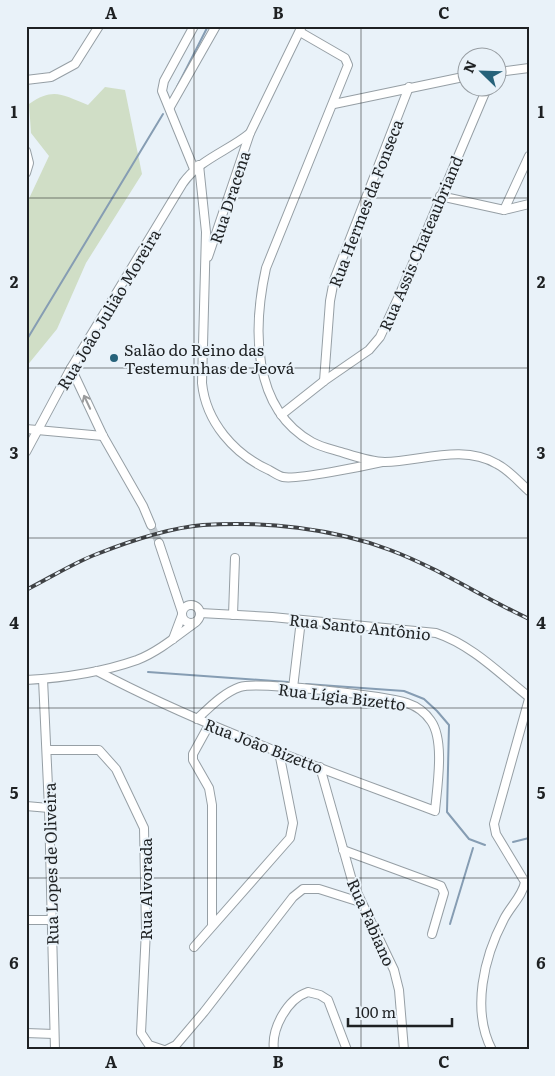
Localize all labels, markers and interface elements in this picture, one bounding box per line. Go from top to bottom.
text: A [105,0,117,24]
text: B [272,0,284,24]
text: C [438,0,450,24]
north arrow [458,48,508,98]
text: N [458,57,481,76]
text: 1 [11,99,18,123]
text: 1 [538,99,545,123]
street label: Rua Hermes da Fonseca [322,115,408,291]
street label: Rua Dracena [203,147,255,247]
street label: Rua Assis Chateaubriand [372,151,468,334]
street label: Rua João Julião Moreira [50,224,166,394]
text: 2 [10,269,19,293]
text: 2 [537,269,546,293]
place label: Salão do Reino das Testemunhas de Jeová [124,337,295,379]
marker: Salão do Reino das Testemunhas de Jeová [108,352,120,364]
one-way arrow [82,395,92,410]
text: 3 [10,440,19,464]
text: 3 [537,440,546,464]
street label: Rua Santo Antônio [288,607,432,645]
text: 4 [9,610,19,634]
text: 4 [536,610,546,634]
street label: Rua Lígia Bizetto [277,676,407,716]
street label: Rua João Bizetto [201,711,327,779]
text: 5 [10,780,19,804]
text: 5 [537,780,546,804]
street label: Rua Lopes de Oliveira [37,782,63,946]
street label: Rua Alvorada [133,838,157,940]
street label: Rua Fabiano [342,874,402,970]
text: 6 [9,950,19,974]
text: 6 [536,950,546,974]
scale bar [348,996,451,1028]
text: 100 m [355,1000,396,1023]
text: A [105,1049,117,1073]
text: B [272,1049,284,1073]
text: C [438,1049,450,1073]

